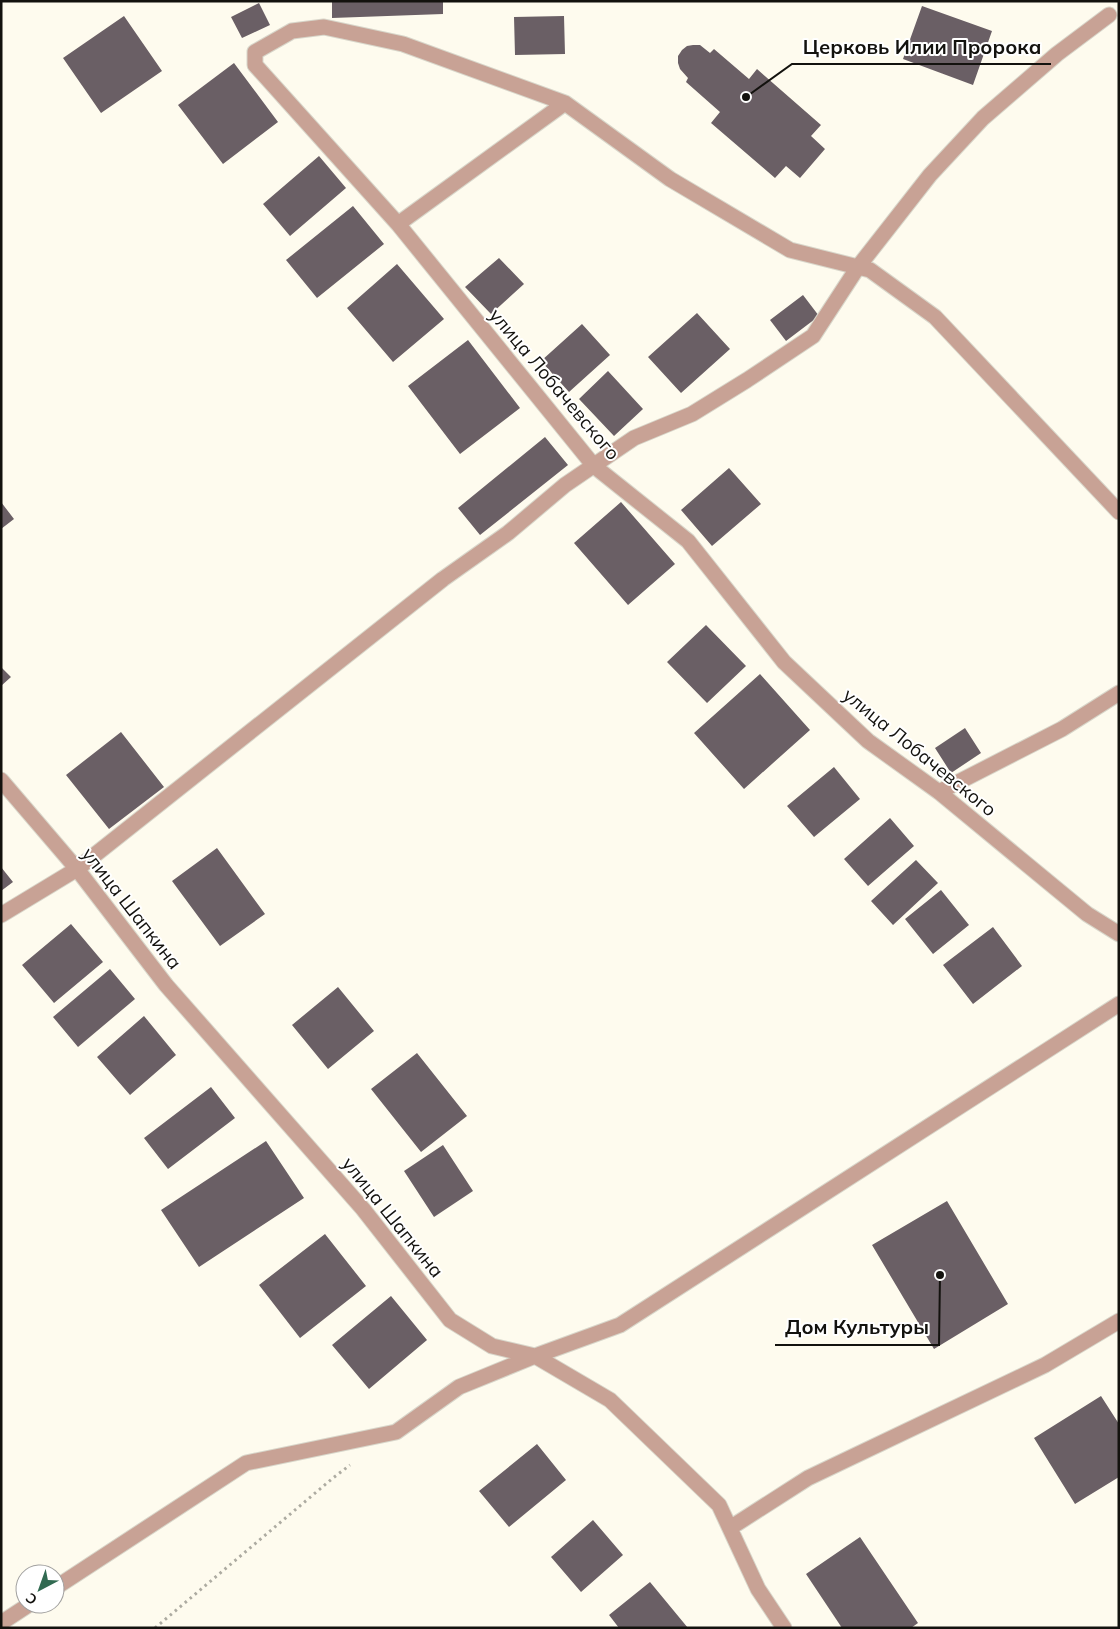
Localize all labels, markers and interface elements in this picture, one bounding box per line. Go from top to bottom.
callout: Церковь Илии Пророка [792,29,1051,64]
text: Церковь Илии Пророка [803,34,1041,59]
street label: улица Лобачевского [485,303,625,465]
street label: улица Лобачевского [838,683,1002,821]
street label: улица Шапкина [77,842,187,974]
street label: улица Шапкина [337,1152,449,1282]
callout: Дом Культуры [775,1310,939,1345]
text: Дом Культуры [785,1314,929,1339]
north arrow [15,1564,65,1614]
text: С [22,1589,41,1609]

